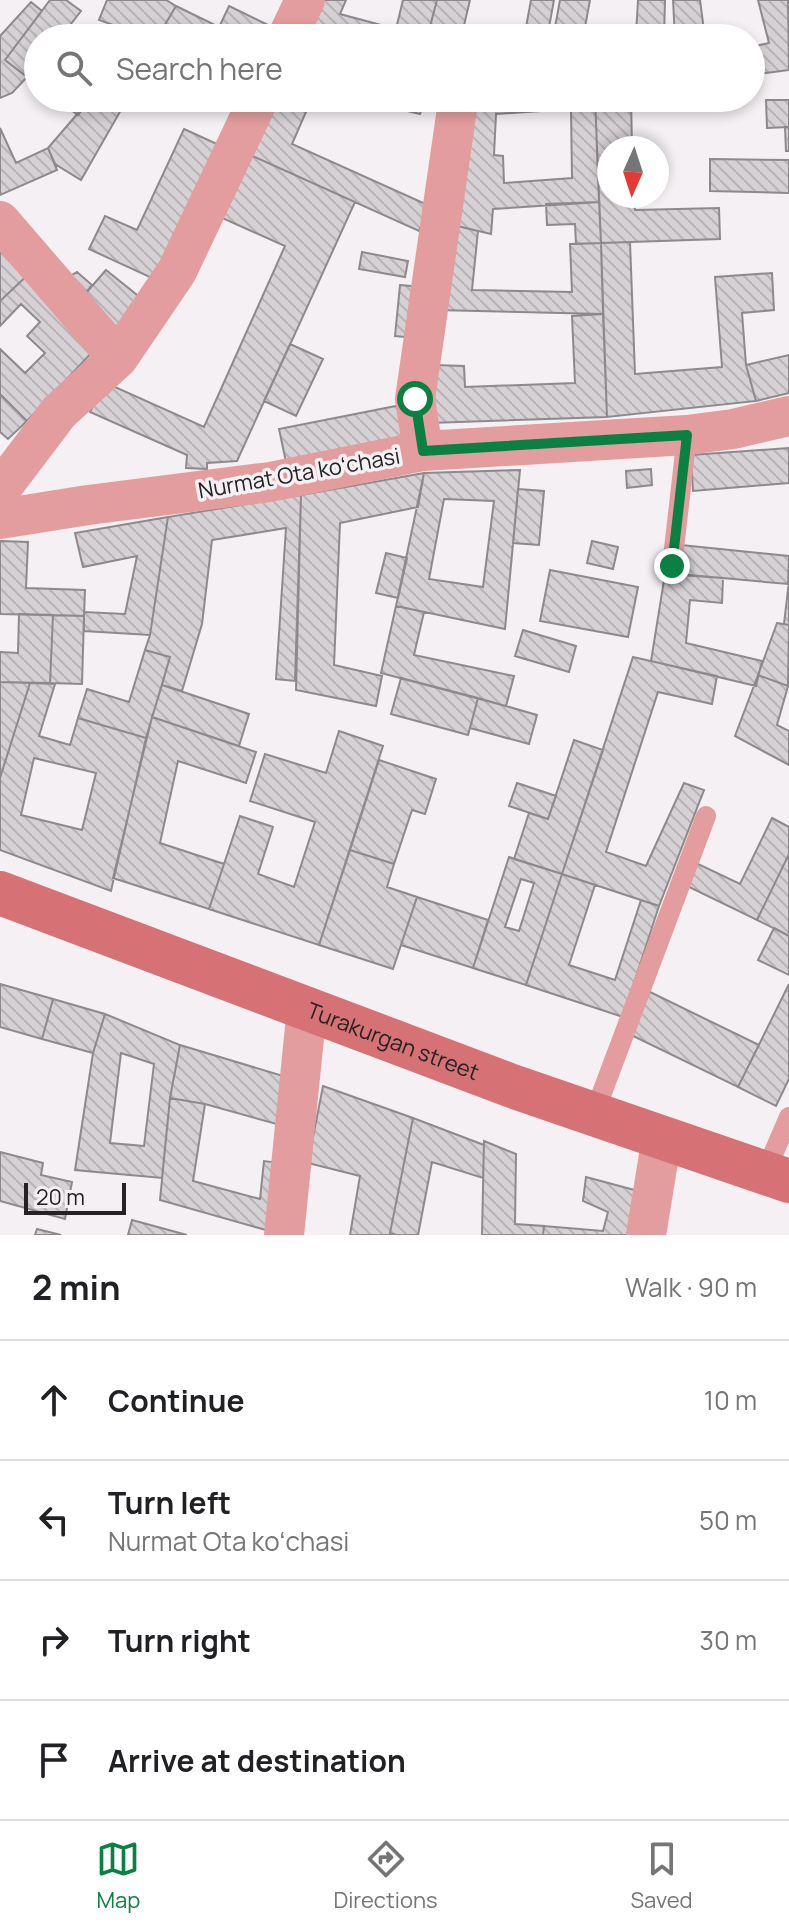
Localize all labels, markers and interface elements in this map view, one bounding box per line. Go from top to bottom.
search box [24,24,765,112]
icon: search [52,46,96,90]
text: Search here [116,48,283,89]
north arrow [597,136,669,208]
route start [397,381,433,417]
street label: Nurmat Ota koʻchasi [196,440,402,506]
route end [654,548,690,584]
street label: Turakurgan street [303,995,483,1087]
scale bar [24,1179,126,1215]
text: 20 m [36,1182,85,1212]
text: 2 min [32,1264,120,1310]
text: Walk · 90 m [625,1269,757,1305]
icon: ahead [32,1378,76,1422]
text: Continue [108,1380,244,1421]
text: 10 m [704,1382,757,1418]
text: Turn left [108,1482,231,1523]
icon: left [32,1498,76,1542]
text: 50 m [699,1502,757,1538]
text: Nurmat Ota koʻchasi [108,1523,349,1559]
icon: right [32,1618,76,1662]
text: Turn right [108,1620,251,1661]
text: 30 m [700,1622,757,1658]
icon: arrive [32,1738,76,1782]
text: Arrive at destination [108,1740,406,1781]
tab: Map [96,1837,140,1915]
tab: Directions [333,1837,438,1915]
tab: Saved [631,1837,693,1915]

